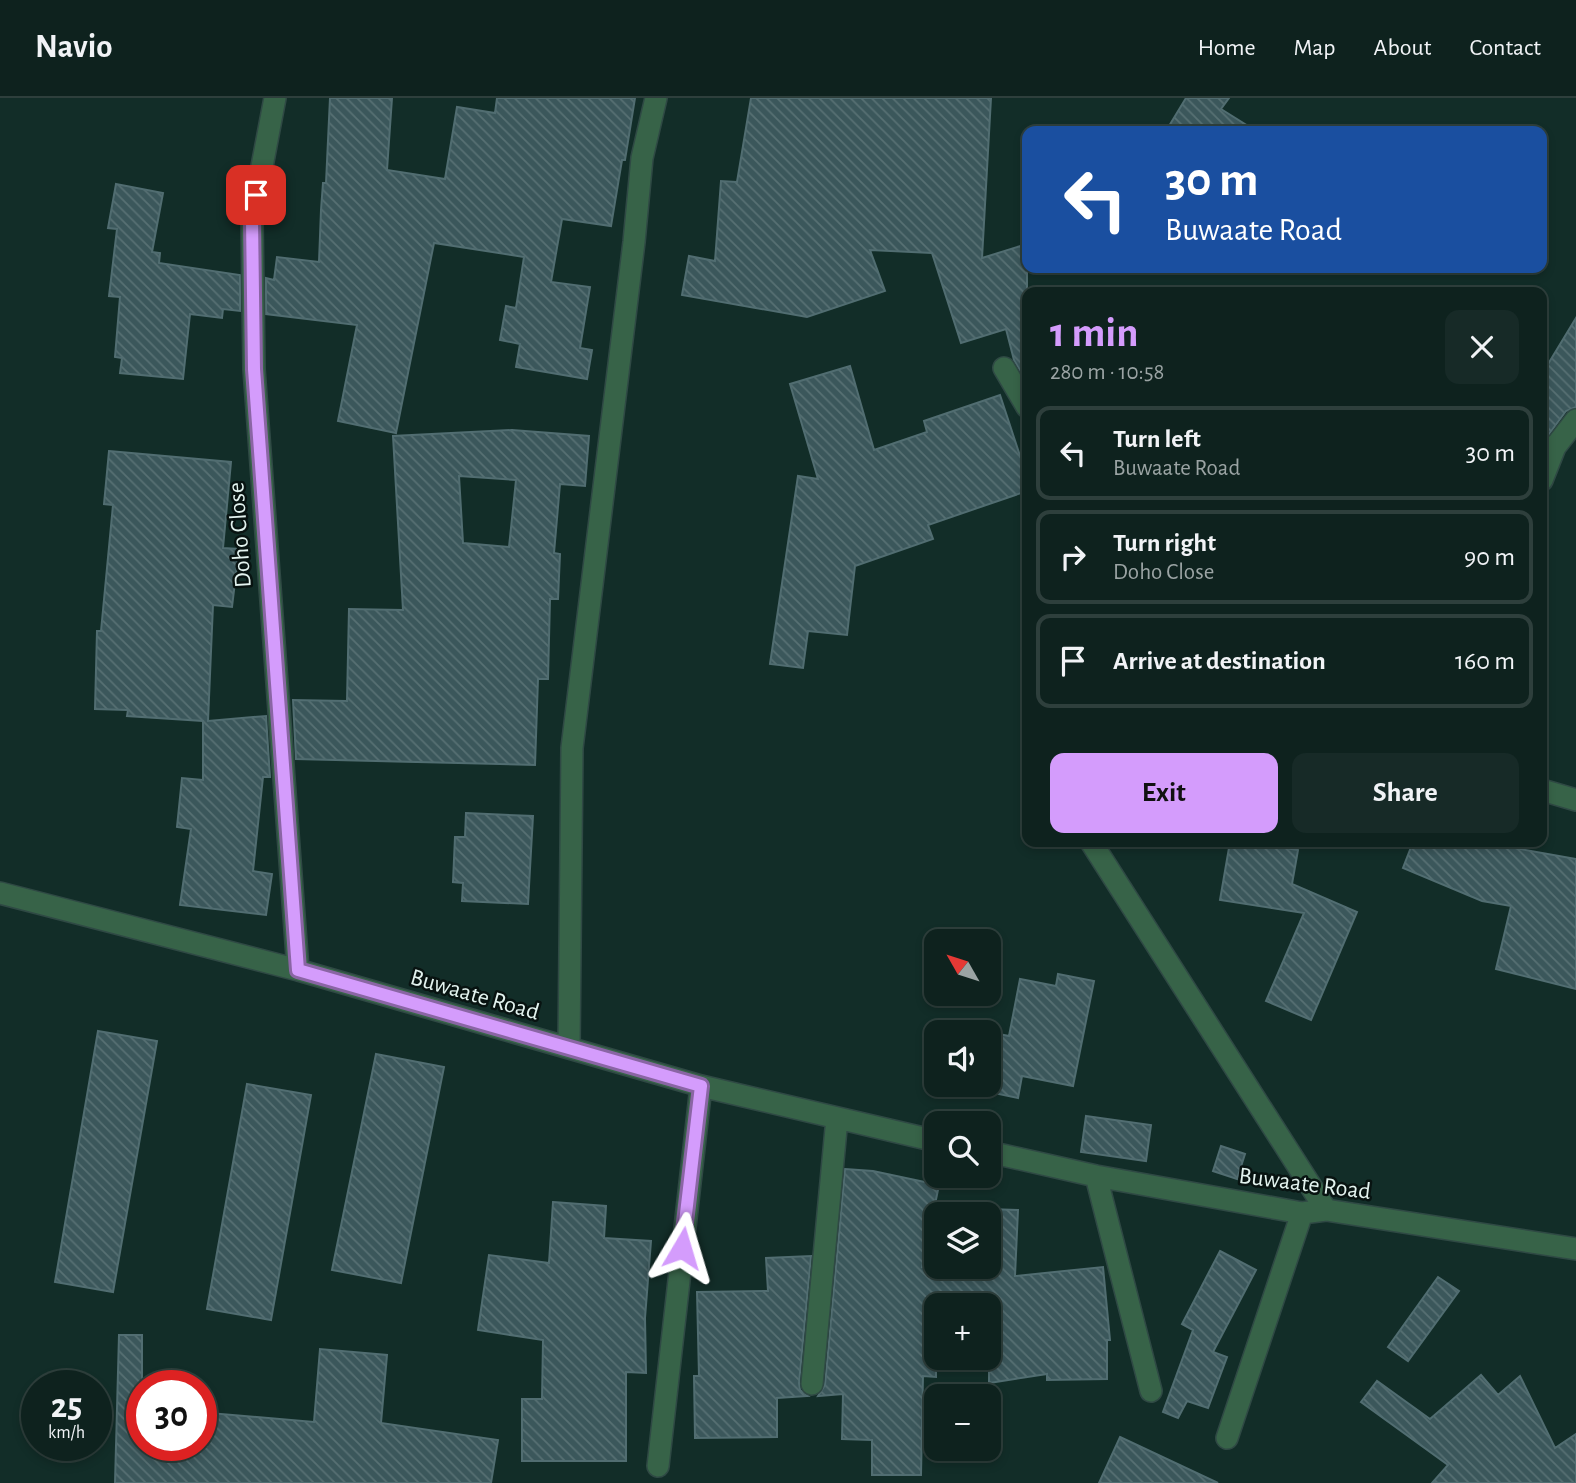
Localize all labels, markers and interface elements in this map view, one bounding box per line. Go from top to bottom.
text: Navio [35,31,113,64]
text: Home [1198,36,1256,60]
text: Map [1294,36,1336,60]
text: About [1374,36,1431,60]
text: Contact [1469,36,1541,60]
icon: left [1050,154,1141,245]
text: 30 m [1165,156,1259,205]
pin [226,165,286,225]
icon: arrive [237,176,275,214]
text: Buwaate Road [1165,214,1342,246]
button: close [1445,310,1519,384]
text: 1 min [1050,312,1139,354]
text: 280 m · 10:58 [1050,361,1164,384]
text: Turn left [1113,426,1201,452]
icon: left [1054,434,1092,472]
text: 30 m [1465,440,1515,466]
text: Buwaate Road [1113,457,1240,480]
street label: Doho Close [224,481,256,588]
text: Turn right [1113,530,1216,556]
icon: right [1054,538,1092,576]
text: 90 m [1464,544,1515,570]
text: Doho Close [1113,561,1214,584]
icon: arrive [1054,642,1092,680]
text: Arrive at destination [1113,648,1326,674]
text: 160 m [1455,648,1515,674]
button: Exit [1050,753,1278,833]
button: Share [1292,753,1519,833]
north arrow [924,929,1001,1006]
map controls [924,929,1001,1461]
street label: Buwaate Road [408,965,542,1025]
button: sound [924,1020,1001,1097]
button: search [924,1111,1001,1188]
street label: Buwaate Road [1237,1164,1372,1204]
button: layers [924,1202,1001,1279]
position arrow [645,1211,719,1285]
button: + [924,1293,1001,1370]
speed limit sign: 30 [126,1370,217,1461]
button: − [924,1384,1001,1461]
text: 25 [51,1389,82,1424]
text: km/h [48,1424,85,1442]

